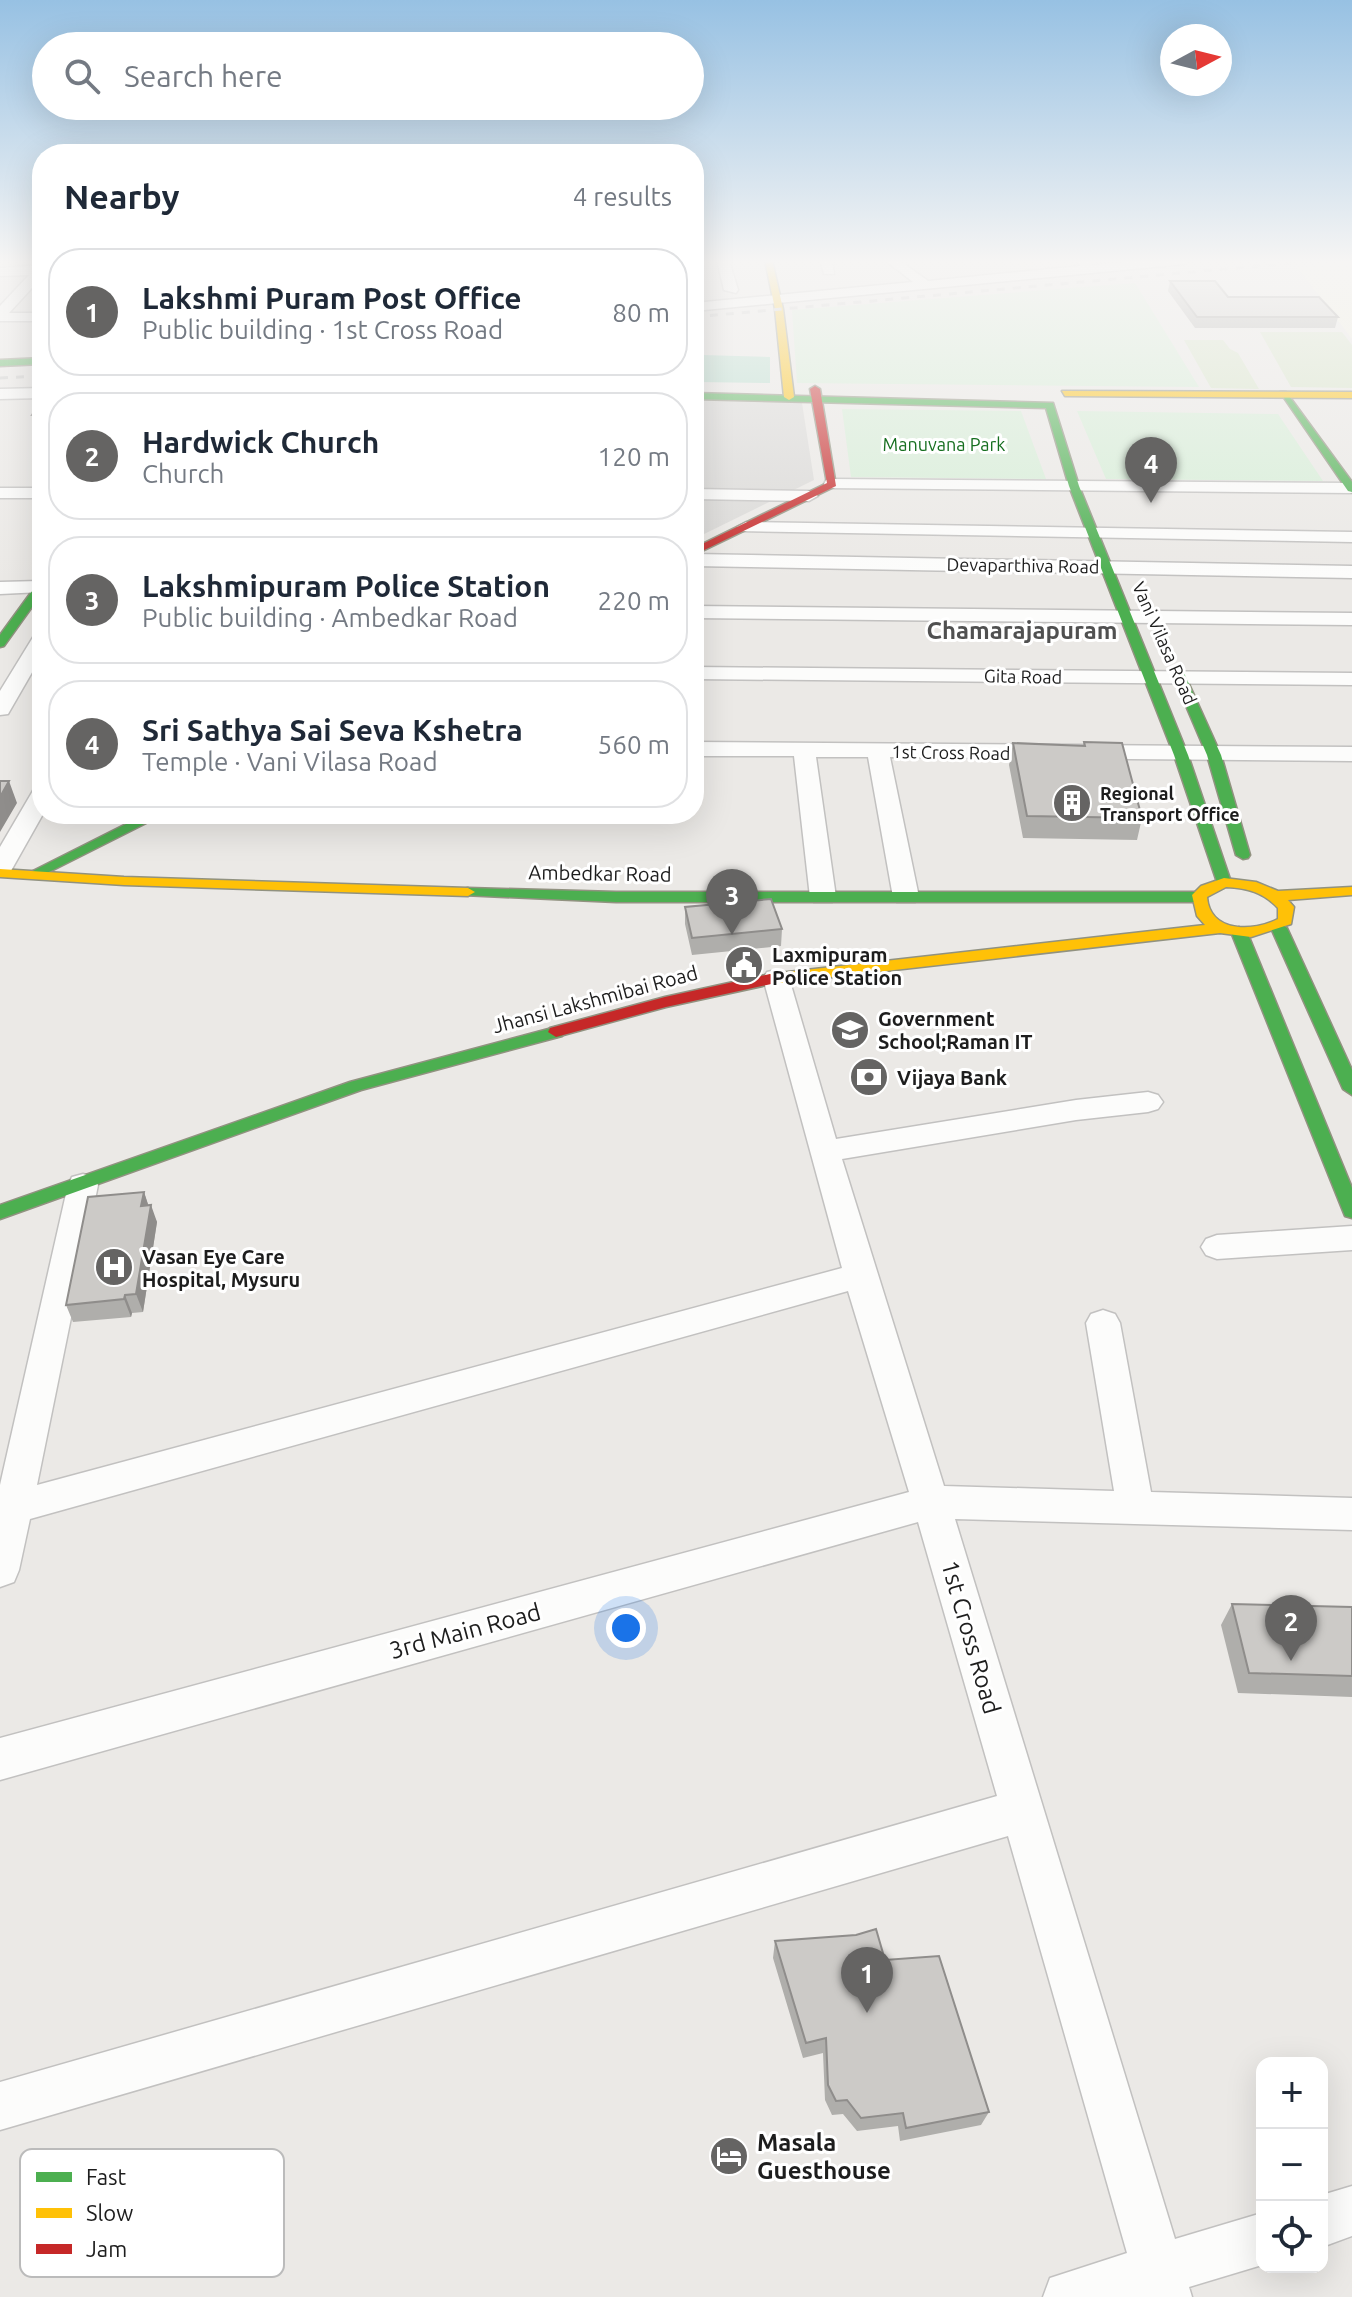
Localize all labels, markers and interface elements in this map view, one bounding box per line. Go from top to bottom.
north arrow [1160,24,1232,96]
search box [32,32,704,120]
icon: search [60,54,104,98]
text: Search here [124,59,283,93]
text: Nearby [64,177,179,215]
text: 4 results [573,182,672,211]
text: Lakshmi Puram Post Office [142,281,522,315]
text: 1 [85,298,99,327]
text: 80 m [612,298,670,327]
text: Public building · 1st Cross Road [142,315,503,344]
text: Hardwick Church [142,425,379,459]
park label: Manuvana Park [883,434,1005,454]
pin: 4 [1125,437,1177,503]
text: 2 [85,442,99,471]
text: 120 m [598,442,670,471]
text: Church [142,459,224,488]
street label: Devaparthiva Road [947,554,1099,576]
text: Lakshmipuram Police Station [142,569,550,603]
street label: Vani Vilasa Road [1129,579,1201,707]
text: 3 [85,586,99,615]
text: 220 m [598,586,670,615]
text: Public building · Ambedkar Road [142,603,518,632]
district label: Chamarajapuram [927,617,1117,644]
street label: Gita Road [984,665,1062,687]
text: Sri Sathya Sai Seva Kshetra [142,713,523,747]
text: 4 [85,730,99,759]
text: 560 m [598,730,670,759]
street label: 1st Cross Road [891,741,1011,763]
text: Temple · Vani Vilasa Road [142,747,438,776]
building icon: Regional Transport Office [1051,782,1093,824]
place label: Regional Transport Office [1100,783,1240,824]
street label: Ambedkar Road [528,860,672,886]
pin: 3 [706,869,758,935]
place label: Laxmipuram Police Station [772,943,902,989]
public building icon: Laxmipuram Police Station [723,944,765,986]
street label: Jhansi Lakshmibai Road [490,961,700,1037]
place label: Government School;Raman IT [878,1007,1032,1053]
school or university icon: Government School;Raman IT [829,1009,871,1051]
bank icon: Vijaya Bank [848,1056,890,1098]
place label: Vijaya Bank [897,1066,1007,1089]
place label: Vasan Eye Care Hospital, Mysuru [142,1245,300,1291]
hospital icon: Vasan Eye Care Hospital, Mysuru [93,1246,135,1288]
street label: 1st Cross Road [936,1557,1006,1717]
pin: 2 [1265,1595,1317,1661]
street label: 3rd Main Road [386,1598,544,1664]
your location [606,1608,646,1648]
pin: 1 [841,1947,893,2013]
map controls [1256,2057,1328,2273]
button: + [1256,2057,1328,2129]
place label: Masala Guesthouse [757,2129,891,2184]
button: − [1256,2129,1328,2201]
hotel icon: Masala Guesthouse [708,2135,750,2177]
legend [20,2149,284,2277]
text: Fast [86,2164,127,2189]
text: Slow [86,2200,133,2225]
button: locate [1256,2201,1328,2273]
text: Jam [86,2236,127,2261]

